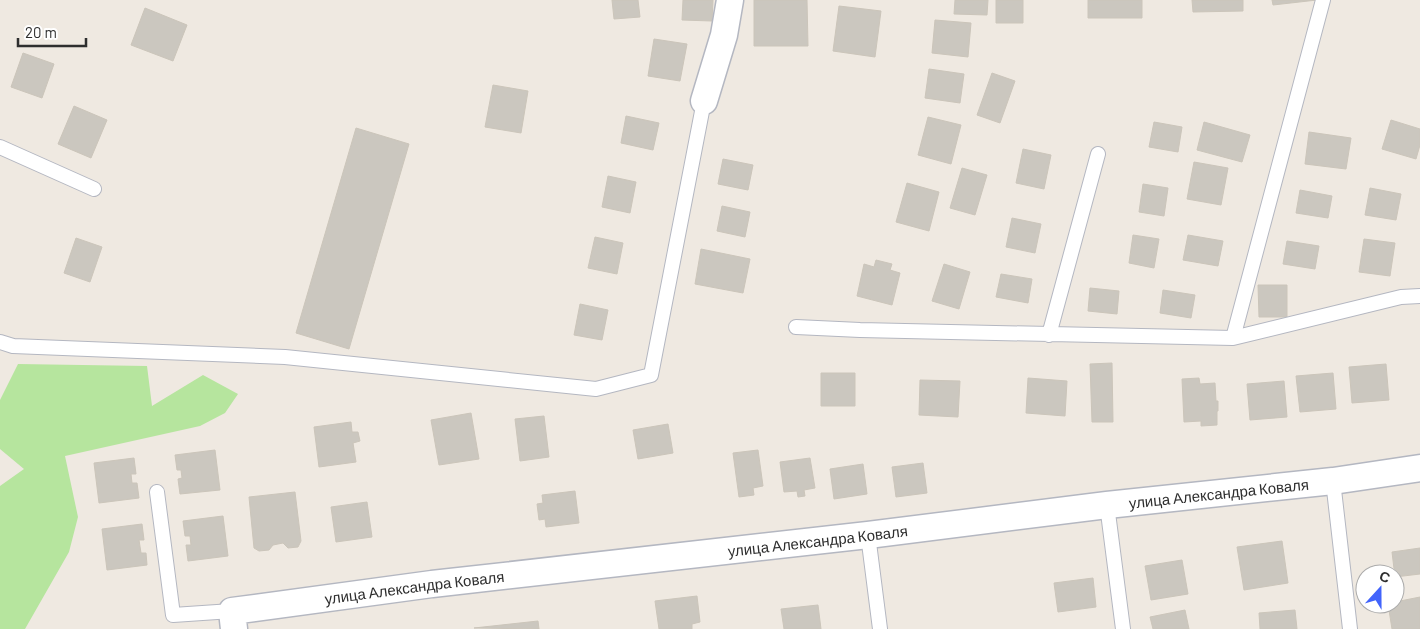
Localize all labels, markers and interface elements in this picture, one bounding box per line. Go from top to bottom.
scale bar [18,15,85,47]
text: 20 m [25,23,57,41]
street label: улица Александра Коваля [1128,475,1310,512]
street label: улица Александра Коваля [727,521,909,560]
north arrow [1355,564,1405,614]
street label: улица Александра Коваля [323,567,505,607]
text: С [1377,567,1393,586]

